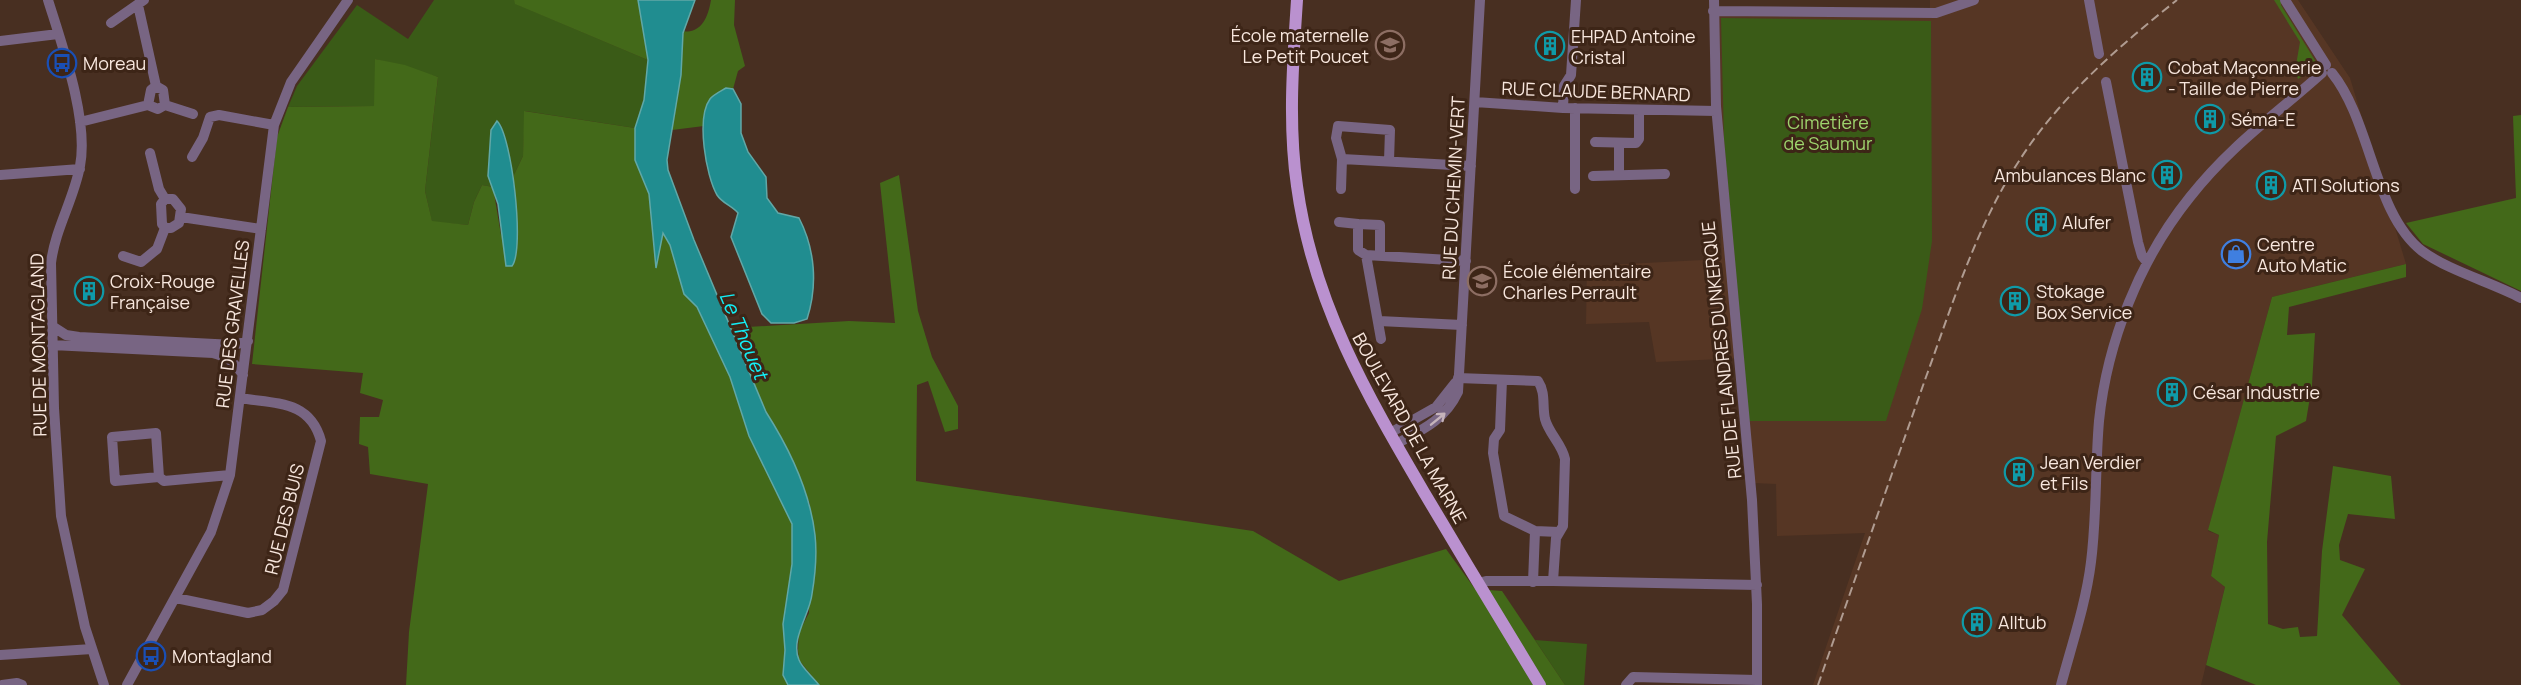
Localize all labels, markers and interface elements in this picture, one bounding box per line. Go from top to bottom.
place label: École maternelle Le Petit Poucet [1231,23,1369,68]
place label: EHPAD Antoine Cristal [1571,24,1696,69]
school or university icon: École maternelle Le Petit Poucet [1374,29,1406,61]
building icon: EHPAD Antoine Cristal [1534,30,1566,62]
bus stop icon: Moreau [46,47,78,79]
place label: Moreau [83,51,146,75]
place label: Cobat Maçonnerie - Taille de Pierre [2168,55,2322,100]
building icon: Cobat Maçonnerie - Taille de Pierre [2131,61,2163,93]
street label: RUE CLAUDE BERNARD [1501,76,1691,106]
street label: RUE DU CHEMIN-VERT [1436,95,1470,281]
building icon: Séma-E [2194,103,2226,135]
place label: Séma-E [2231,107,2295,131]
park label: Cimetière de Saumur [1783,110,1873,155]
building icon: Ambulances Blanc [2151,159,2183,191]
place label: Ambulances Blanc [1994,163,2146,187]
building icon: ATI Solutions [2255,169,2287,201]
place label: ATI Solutions [2292,173,2400,197]
building icon: Alufer [2025,206,2057,238]
place label: Alufer [2062,210,2112,234]
street label: RUE DE FLANDRES DUNKERQUE [1696,220,1746,480]
place label: Centre Auto Matic [2257,232,2347,277]
shop icon: Centre Auto Matic [2220,238,2252,270]
street label: RUE DES GRAVELLES [210,239,254,409]
street label: RUE DE MONTAGLAND [24,253,52,437]
place label: École élémentaire Charles Perrault [1503,259,1651,304]
school or university icon: École élémentaire Charles Perrault [1466,265,1498,297]
place label: Croix-Rouge Française [110,269,215,314]
building icon: Croix-Rouge Française [73,275,105,307]
place label: Stokage Box Service [2036,279,2132,324]
building icon: Stokage Box Service [1999,285,2031,317]
water label: Le Thouet [713,287,775,385]
street label: BOULEVARD DE LA MARNE [1347,328,1473,528]
building icon: César Industrie [2156,376,2188,408]
place label: César Industrie [2193,380,2320,404]
one-way arrow [1429,413,1445,426]
place label: Jean Verdier et Fils [2040,450,2142,495]
building icon: Jean Verdier et Fils [2003,456,2035,488]
street label: RUE DES BUIS [259,461,309,577]
building icon: Alltub [1961,606,1993,638]
place label: Alltub [1998,610,2046,634]
bus stop icon: Montagland [135,640,167,672]
place label: Montagland [172,644,272,668]

